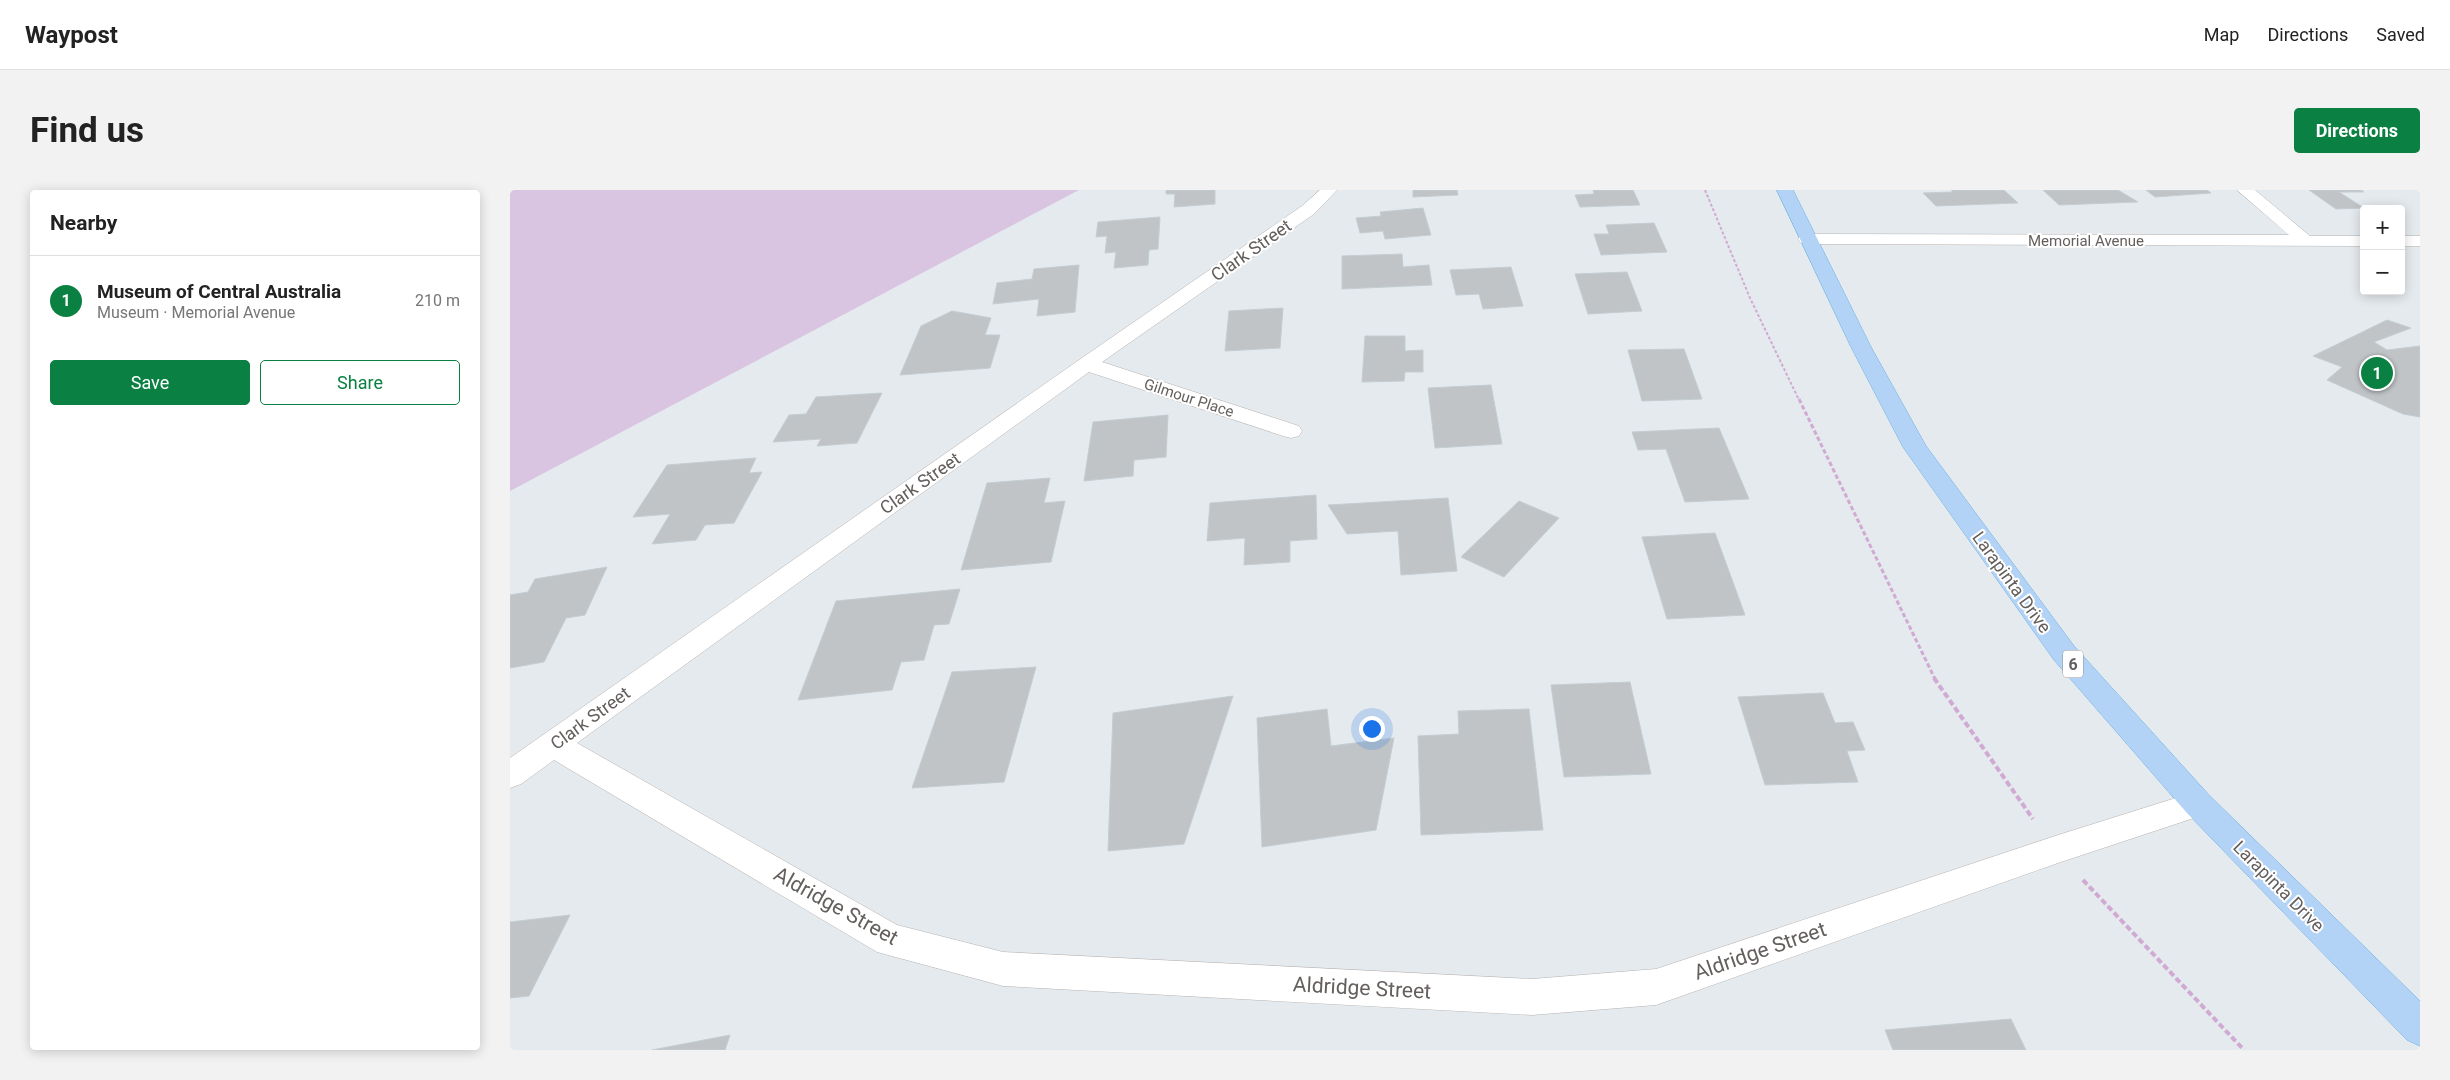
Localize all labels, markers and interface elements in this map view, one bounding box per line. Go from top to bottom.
text: Waypost [25,21,118,49]
text: Map [2204,24,2239,45]
text: Directions [2267,24,2348,45]
text: Saved [2376,24,2425,45]
button: Directions [2294,108,2420,153]
text: Find us [30,110,144,151]
map controls [2360,205,2405,295]
button: + [2360,205,2405,250]
text: Nearby [50,211,117,235]
street label: Clark Street [1207,215,1295,285]
street label: Memorial Avenue [2028,232,2144,250]
button: − [2360,250,2405,295]
text: Museum of Central Australia [97,280,341,303]
text: 1 [61,291,71,310]
text: 210 m [415,291,460,310]
text: Museum · Memorial Avenue [97,303,295,322]
pin: 1 [2361,354,2393,392]
button: Save [50,360,250,405]
button: Share [260,360,460,405]
street label: Gilmour Place [1142,375,1236,421]
street label: Clark Street [876,448,964,518]
street label: Larapinta Drive [1968,527,2056,637]
road number: 6 [2063,650,2083,678]
street label: Clark Street [546,682,634,754]
your location [1359,716,1385,742]
street label: Larapinta Drive [2229,836,2329,936]
street label: Aldridge Street [770,862,902,950]
street label: Aldridge Street [1691,917,1829,985]
street label: Aldridge Street [1292,972,1432,1004]

